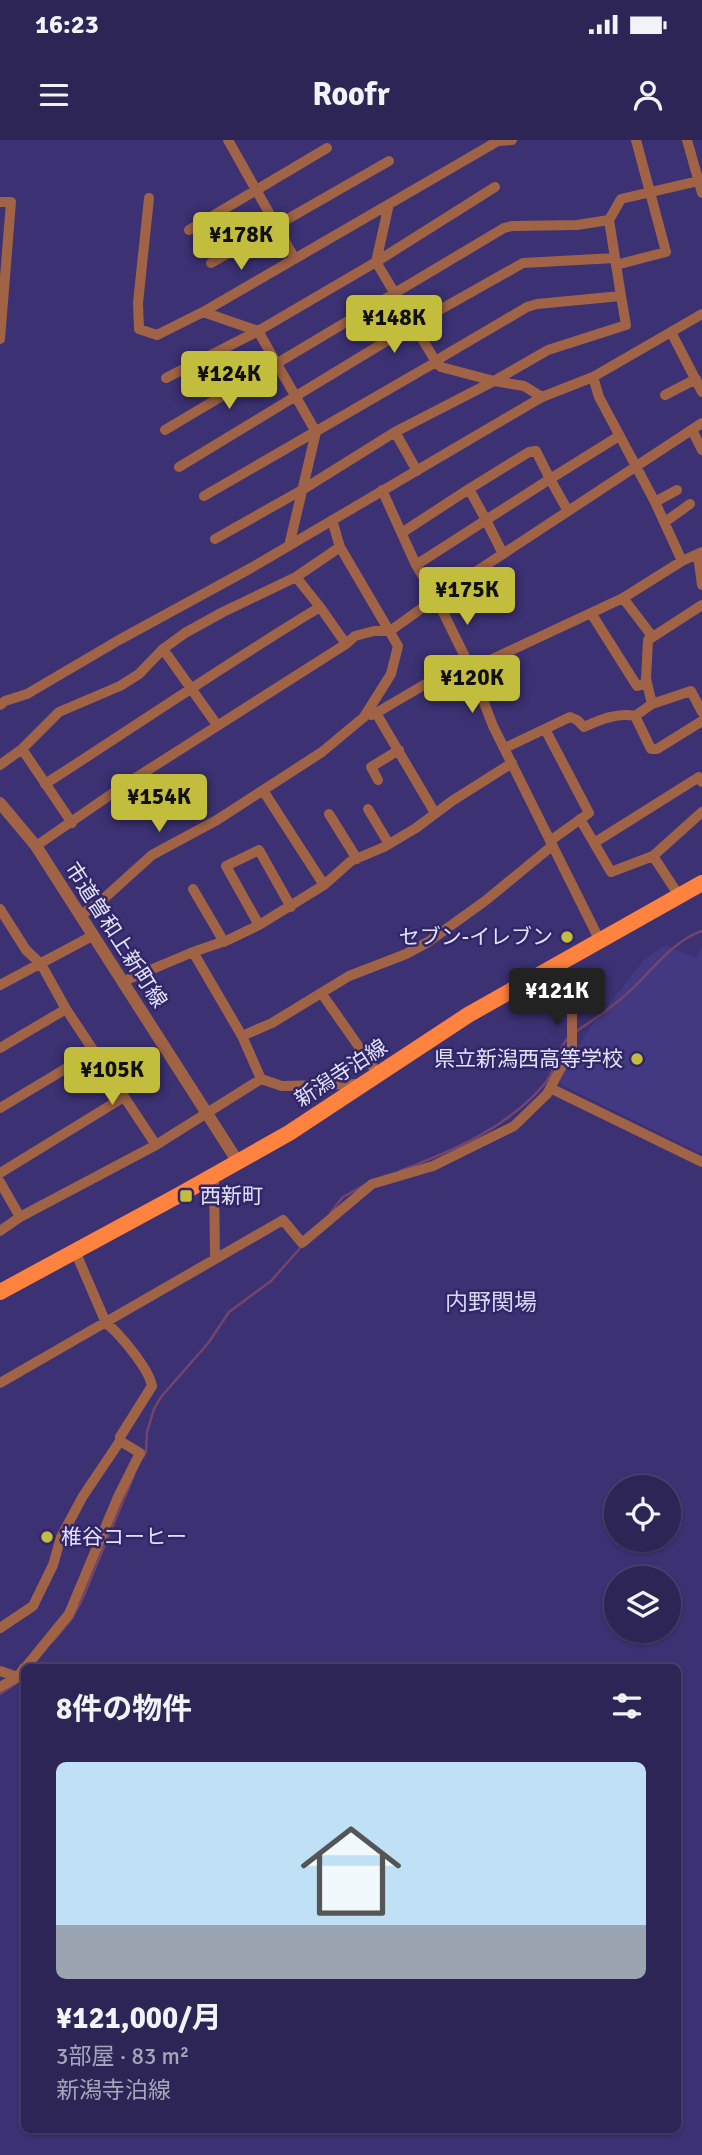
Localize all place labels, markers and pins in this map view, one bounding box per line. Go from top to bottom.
pin: ¥178K [192,212,290,272]
pin: ¥148K [345,296,443,355]
pin: ¥124K [180,352,278,411]
pin: ¥175K [418,568,516,627]
pin: ¥120K [423,656,521,715]
pin: ¥154K [110,774,208,834]
place label: セブン-イレブン [399,924,553,950]
marker: セブン-イレブン [559,929,575,945]
pin: ¥121K [508,968,606,1028]
place label: 県立新潟西高等学校 [434,1046,623,1072]
pin: ¥105K [63,1048,161,1107]
marker: 県立新潟西高等学校 [629,1051,645,1067]
place label: 西新町 [200,1183,263,1209]
marker: 西新町 [178,1188,194,1204]
place label: 椎谷コーヒー [61,1524,187,1550]
marker: 椎谷コーヒー [39,1529,55,1545]

